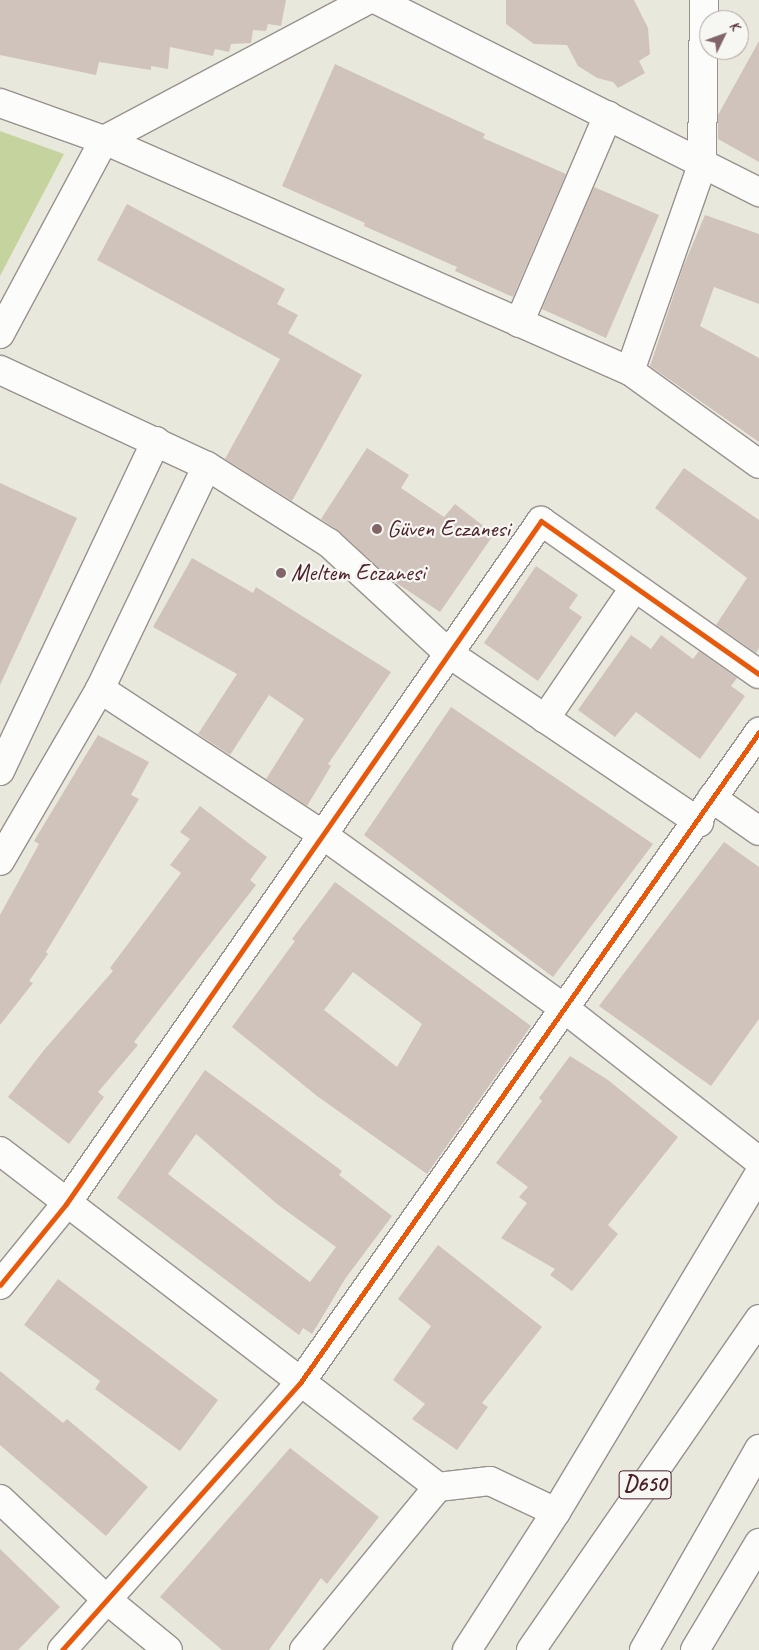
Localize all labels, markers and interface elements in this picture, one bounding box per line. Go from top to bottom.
north arrow [699,10,749,60]
text: K [726,17,743,34]
place label: Güven Eczanesi [387,515,510,543]
marker: Güven Eczanesi [371,523,383,535]
place label: Meltem Eczanesi [291,559,426,587]
marker: Meltem Eczanesi [275,567,287,579]
road number: D650 [618,1466,672,1504]

